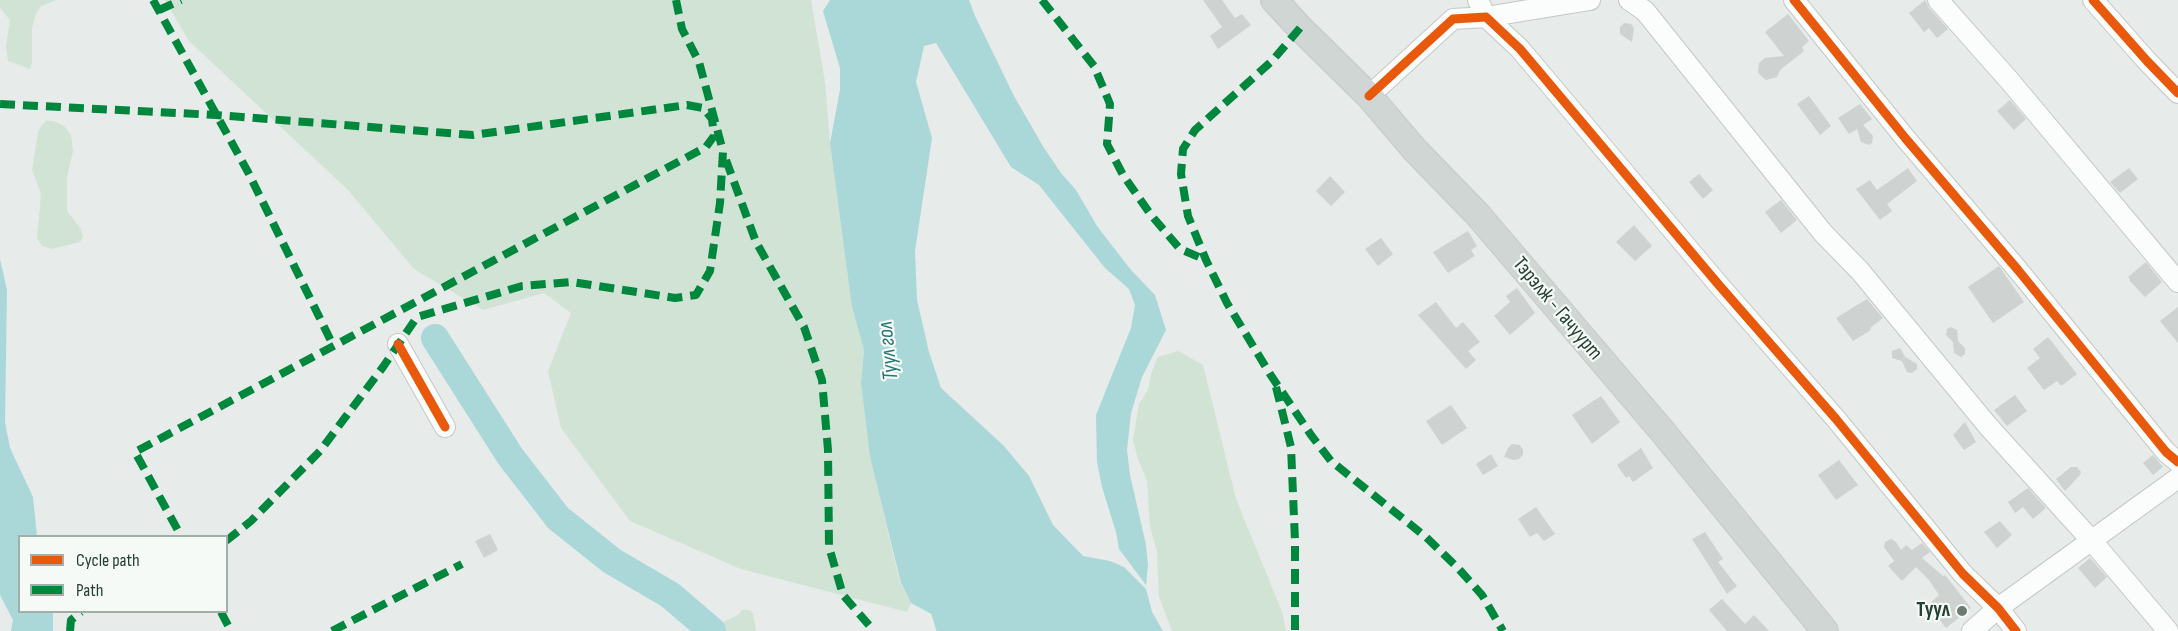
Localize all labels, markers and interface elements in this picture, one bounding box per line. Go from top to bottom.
street label: Тэрэлж - Гачуурт [1507,252,1607,366]
water label: Туул гол [873,320,905,382]
legend [18,535,228,613]
text: Cycle path [76,550,140,571]
text: Path [76,580,104,601]
place label: Туул [1916,598,1950,624]
marker: Туул [1955,604,1969,618]

